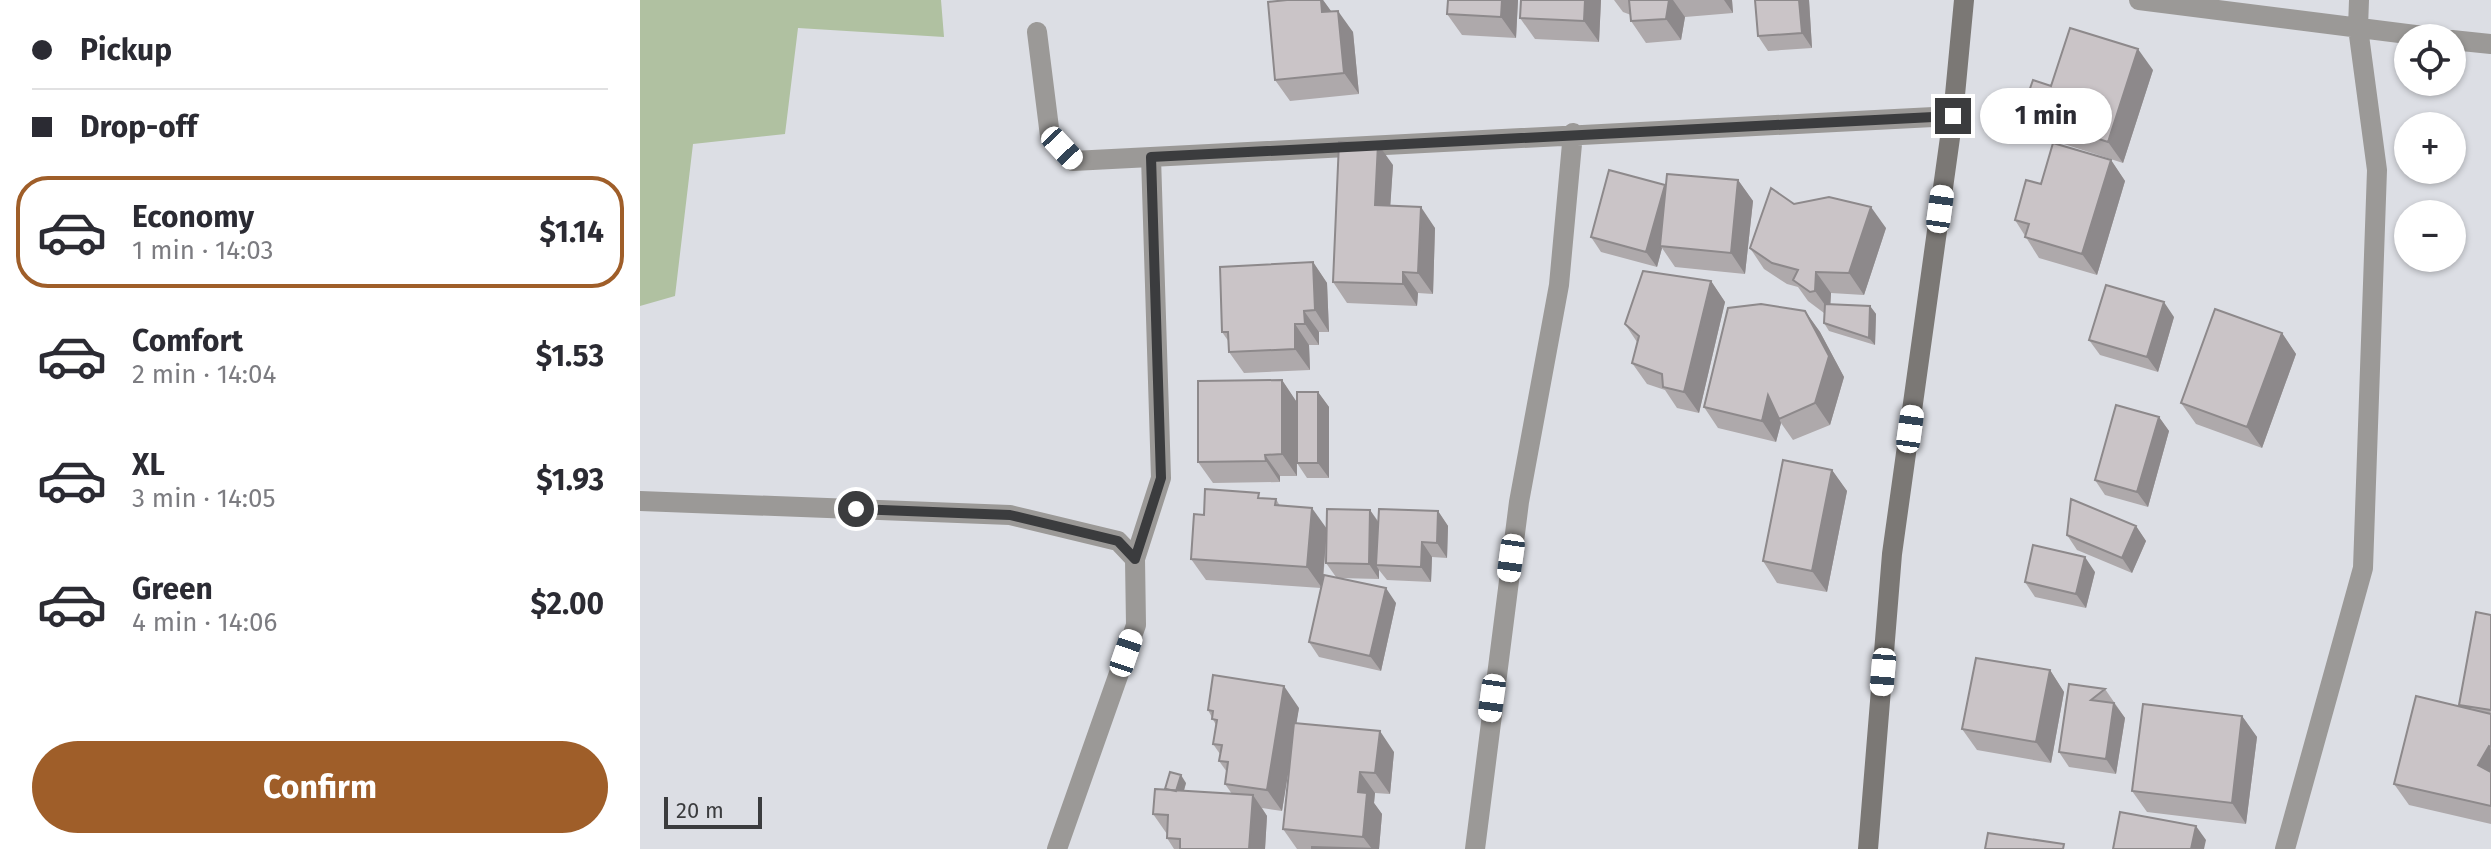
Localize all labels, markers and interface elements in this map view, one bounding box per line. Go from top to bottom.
map controls [2394,24,2466,272]
button: locate [2394,24,2466,96]
text: Pickup [80,32,172,68]
callout: 1 min [1981,88,2113,144]
route end [1935,98,1971,134]
text: 1 min [2015,100,2077,131]
text: Drop-off [80,109,197,145]
button: + [2394,112,2466,184]
car [1037,122,1087,174]
car [1925,184,1955,234]
icon: car [36,196,108,268]
text: Economy [132,199,254,235]
button: − [2394,200,2466,272]
text: $1.14 [540,214,604,250]
text: 1 min · 14:03 [132,235,274,266]
icon: car [36,320,108,392]
text: Comfort [132,323,243,359]
text: $1.53 [536,338,604,374]
text: 2 min · 14:04 [132,359,276,390]
car [1895,404,1925,454]
icon: car [36,444,108,516]
text: XL [132,447,165,483]
text: $1.93 [536,462,604,498]
text: 3 min · 14:05 [132,483,276,514]
route start [838,491,874,527]
car [1496,533,1526,583]
icon: car [36,568,108,640]
text: Green [132,571,213,607]
text: $2.00 [530,586,604,622]
text: 4 min · 14:06 [132,607,277,638]
car [1107,626,1145,680]
car [1869,647,1897,697]
car [1477,673,1507,723]
button: Confirm [32,741,608,833]
scale bar [664,793,762,829]
text: 20 m [676,797,724,824]

